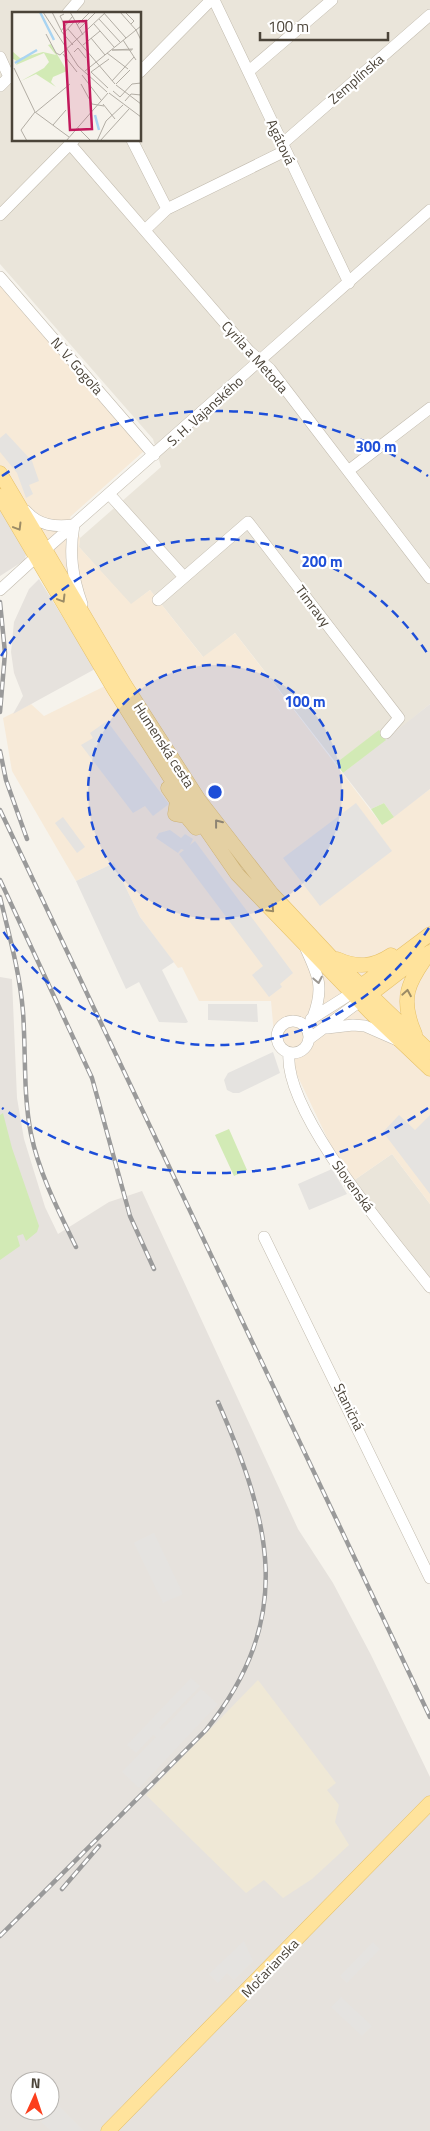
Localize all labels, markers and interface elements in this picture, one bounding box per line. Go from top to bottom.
scale bar [260,10,388,42]
inset map [12,12,141,141]
text: 100 m [268,15,309,38]
street label: Zemplínska [323,49,388,109]
street label: Agátová [262,115,301,168]
street label: Cyrila a Metoda [217,316,294,397]
street label: N. V. Gogoľa [46,332,108,399]
street label: S. H. Vajanského [162,370,248,451]
text: 300 m [355,435,397,458]
one-way arrow [12,521,22,530]
text: 200 m [301,550,343,573]
street label: Timravy [291,580,336,631]
one-way arrow [55,594,65,603]
text: 100 m [284,690,326,713]
street label: Humenská cesta [129,698,200,792]
centre of rings [206,783,224,801]
one-way arrow [215,820,224,829]
one-way arrow [265,904,274,913]
one-way arrow [313,976,323,985]
one-way arrow [402,989,412,998]
street label: Slovenská [327,1155,379,1216]
street label: Staničná [329,1379,370,1434]
street label: Močarianska [236,1933,303,2002]
north arrow [10,2071,60,2121]
text: N [30,2072,41,2093]

